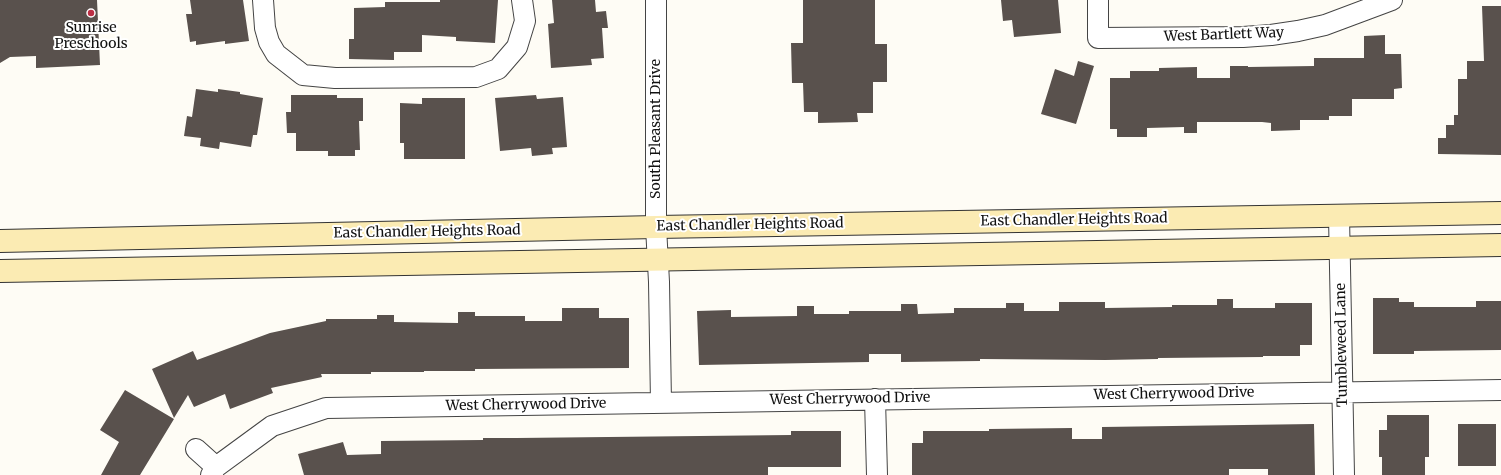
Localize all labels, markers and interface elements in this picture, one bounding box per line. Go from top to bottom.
marker: Sunrise Preschools [86,8,96,18]
place label: Sunrise Preschools [54,20,128,52]
street label: West Bartlett Way [1164,25,1284,45]
street label: South Pleasant Drive [648,59,664,199]
street label: East Chandler Heights Road [980,210,1168,230]
street label: East Chandler Heights Road [656,215,844,235]
street label: East Chandler Heights Road [333,222,521,242]
street label: Tumbleweed Lane [1333,283,1351,407]
street label: West Cherrywood Drive [1094,384,1254,404]
street label: West Cherrywood Drive [770,389,930,409]
street label: West Cherrywood Drive [446,395,606,415]

